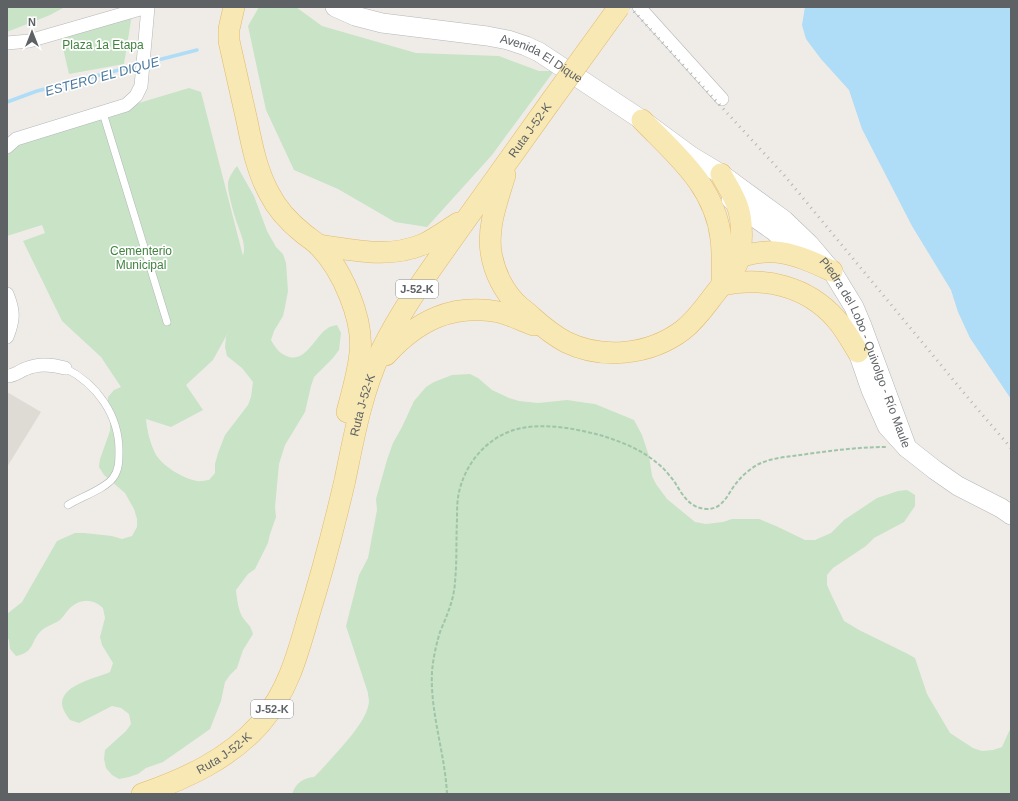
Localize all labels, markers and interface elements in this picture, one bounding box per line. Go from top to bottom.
north arrow [12,12,52,52]
text: N [28,16,36,28]
street label: Avenida El Dique [499,32,585,86]
park label: Plaza 1a Etapa [62,38,144,52]
water label: ESTERO EL DIQUE [43,54,161,99]
street label: Ruta J-52-K [506,100,554,160]
park label: Cementerio Municipal [110,244,172,272]
street label: Piedra del Lobo - Quivolgo - Río Maule [817,255,913,450]
road number: J-52-K [396,280,438,298]
street label: Ruta J-52-K [347,372,378,438]
road number: J-52-K [251,700,293,718]
street label: Ruta J-52-K [194,729,255,777]

